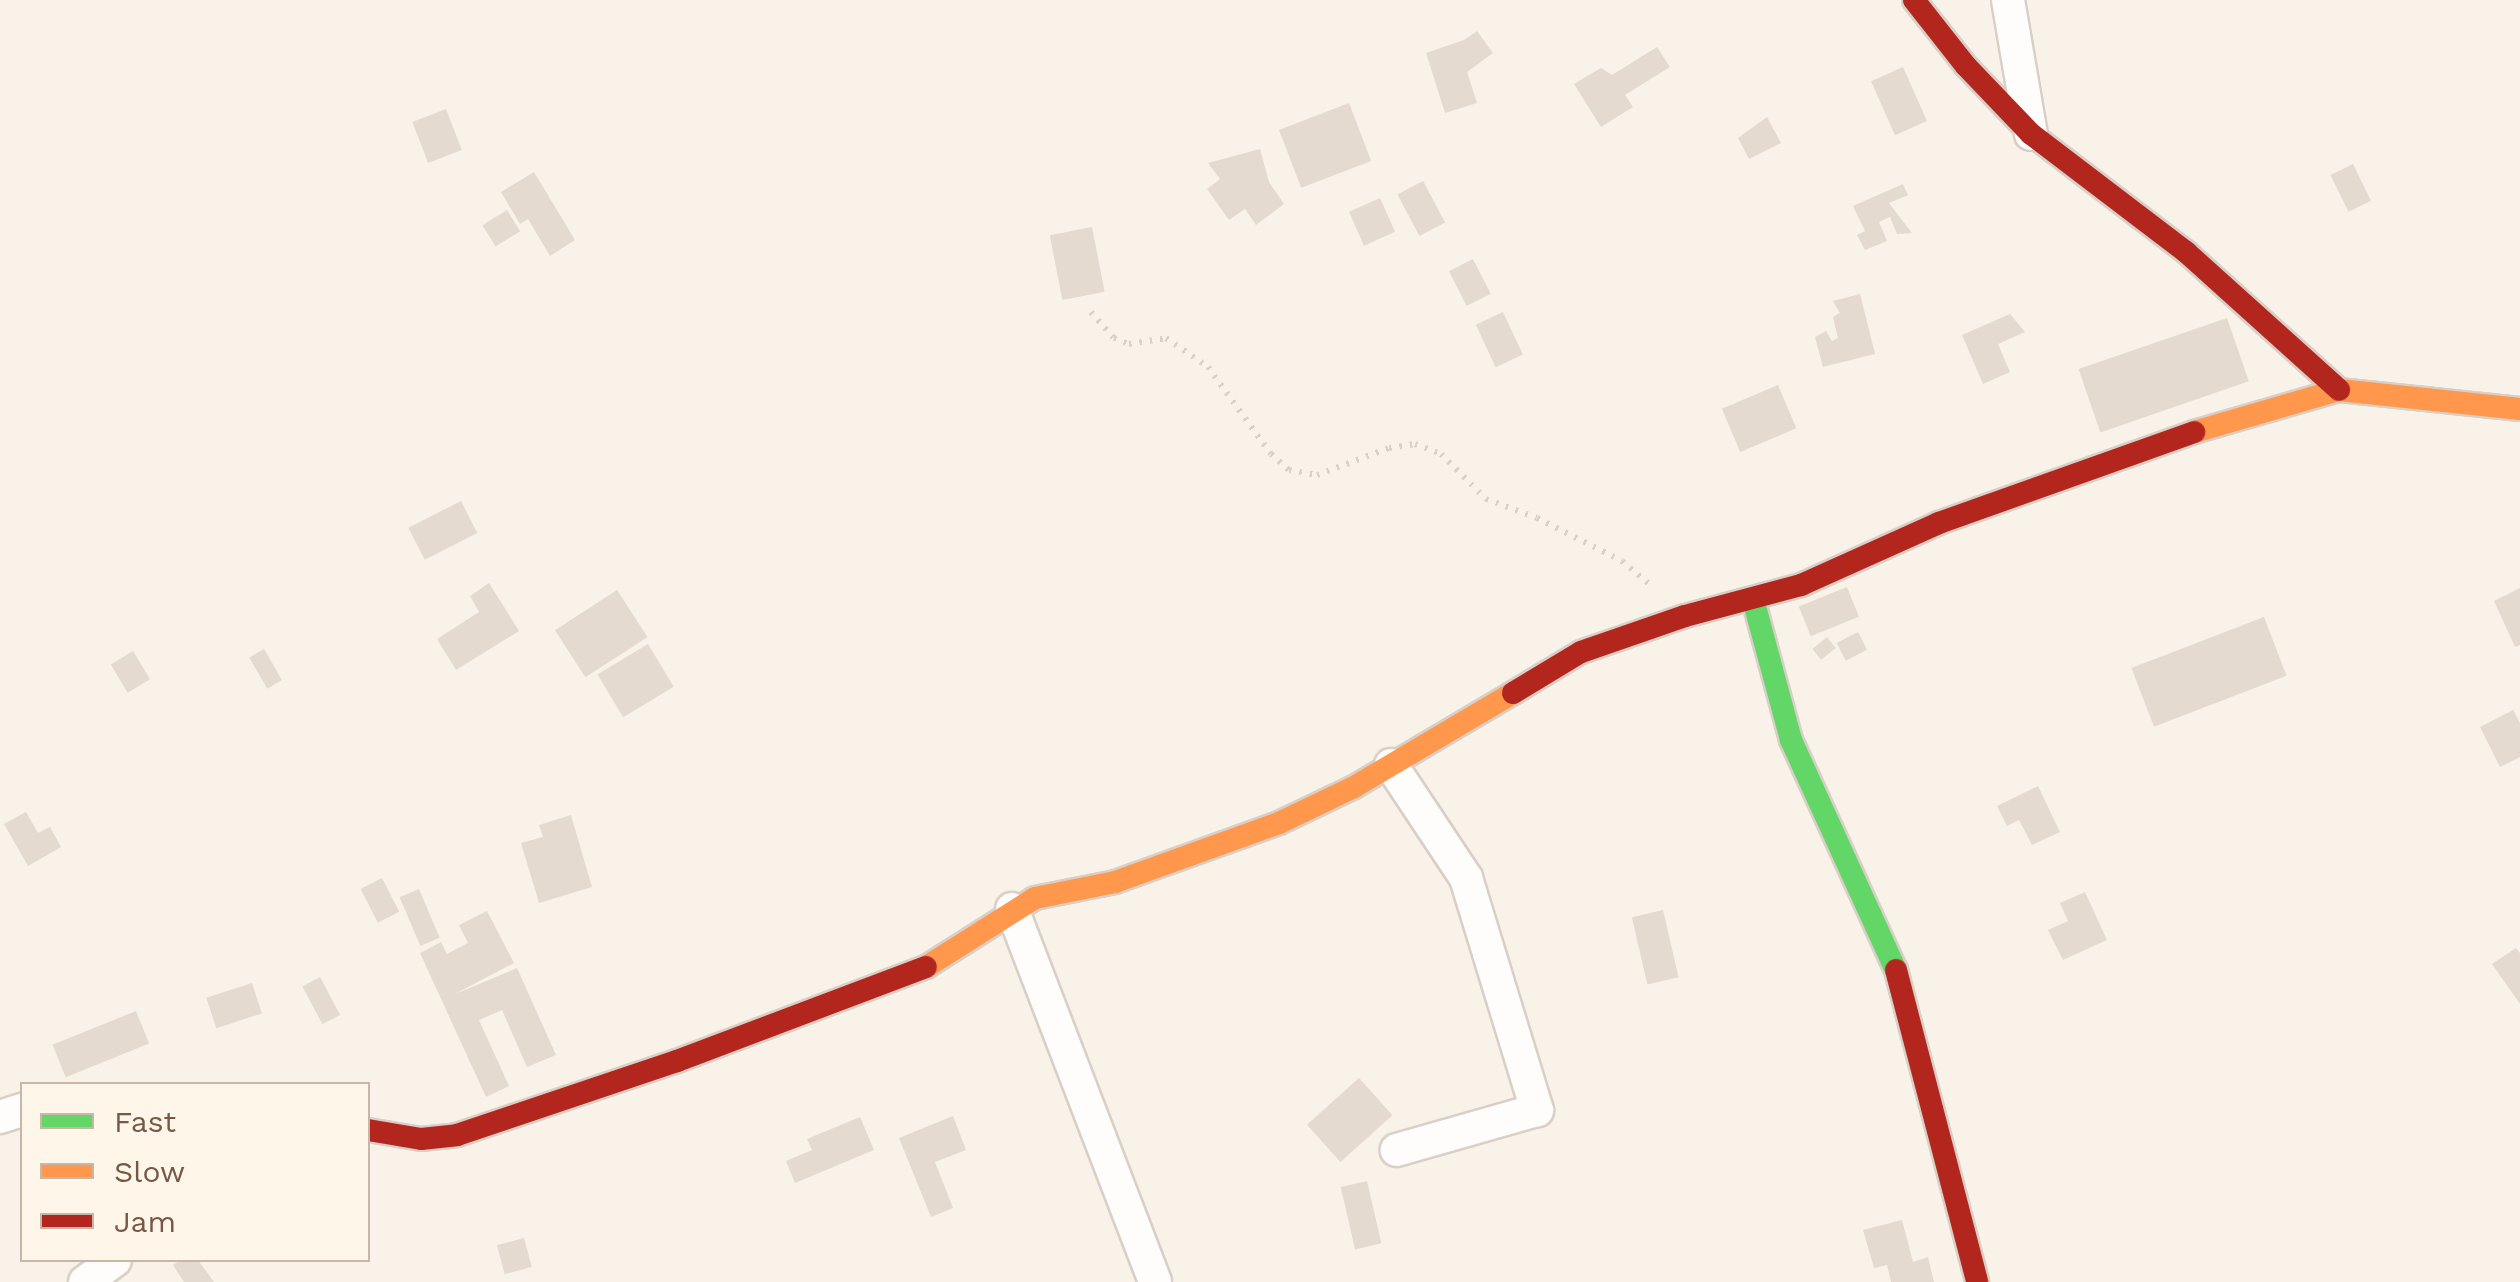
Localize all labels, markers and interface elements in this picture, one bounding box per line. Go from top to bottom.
legend [20,1082,370,1262]
text: Fast [114,1104,176,1139]
text: Slow [114,1154,185,1189]
text: Jam [114,1204,176,1239]

